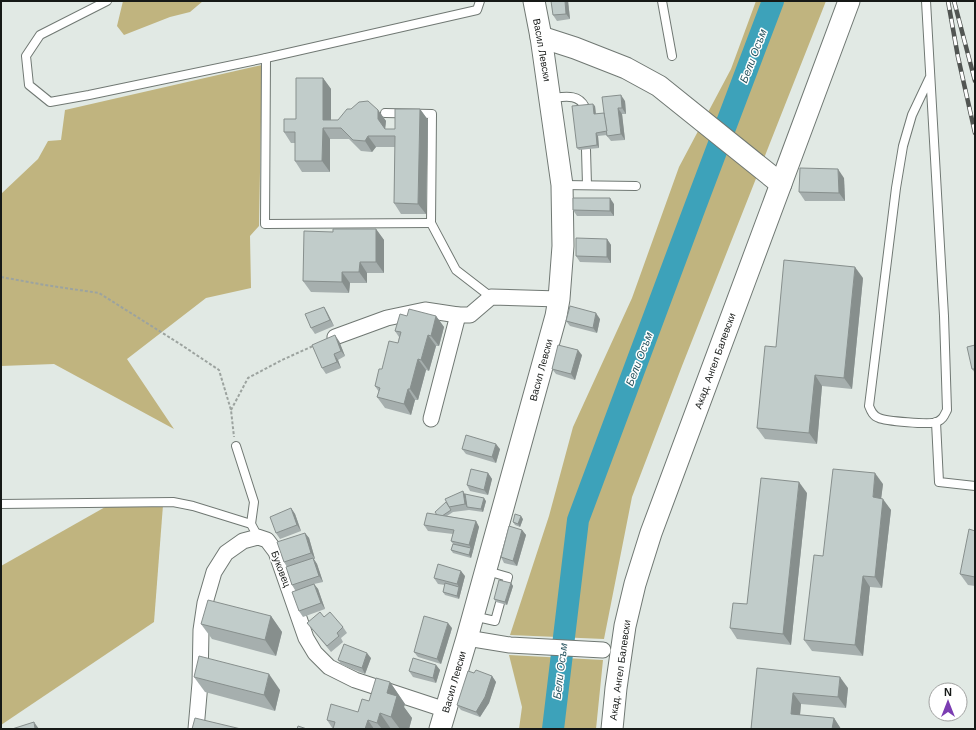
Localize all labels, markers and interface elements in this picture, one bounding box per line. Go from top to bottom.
street label: Васил Левски [531,18,553,82]
water label: Бели Осъм [737,27,769,85]
street label: Акад. Ангел Балевски [692,311,738,411]
water label: Бели Осъм [623,330,655,388]
street label: Васил Левски [527,338,555,402]
street label: Буковец [269,549,293,589]
street label: Акад. Ангел Балевски [607,619,633,721]
water label: Бели Осъм [551,642,569,700]
street label: Васил Левски [440,650,468,714]
north arrow [928,682,968,722]
text: N [944,686,952,698]

